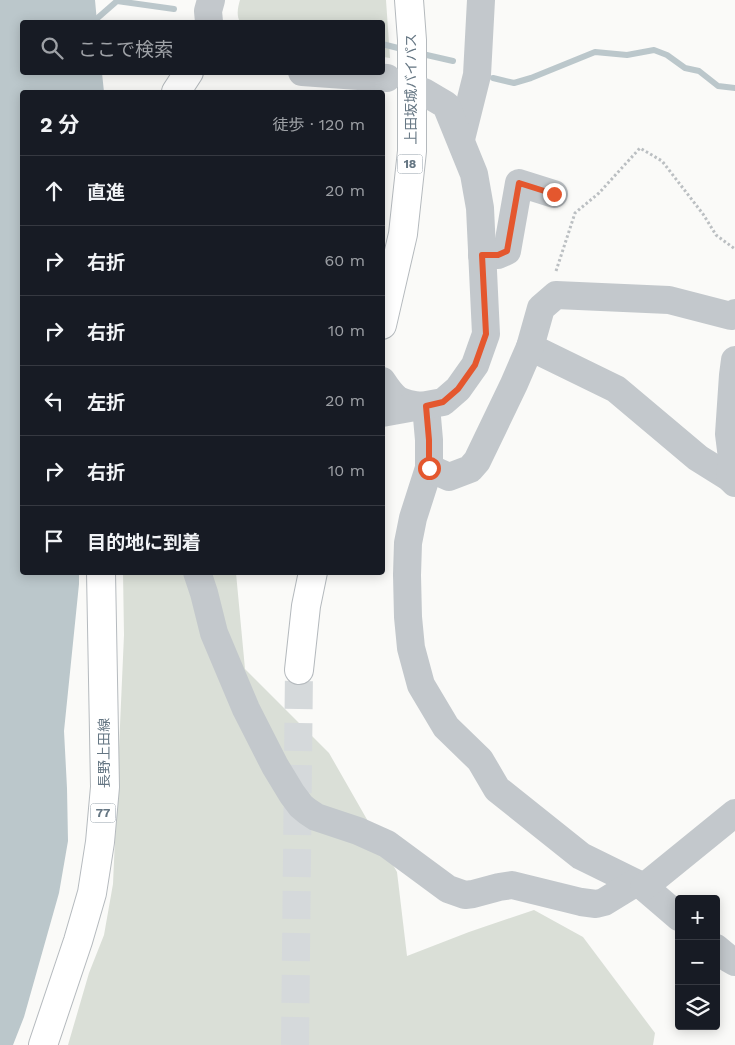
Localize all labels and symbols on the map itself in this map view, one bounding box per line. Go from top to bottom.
street label: 上田坂城バイパス [403,33,419,145]
road number: 18 [398,154,422,173]
route end [543,183,566,206]
route start [418,457,441,480]
street label: 長野上田線 [96,718,112,788]
road number: 77 [90,804,116,822]

